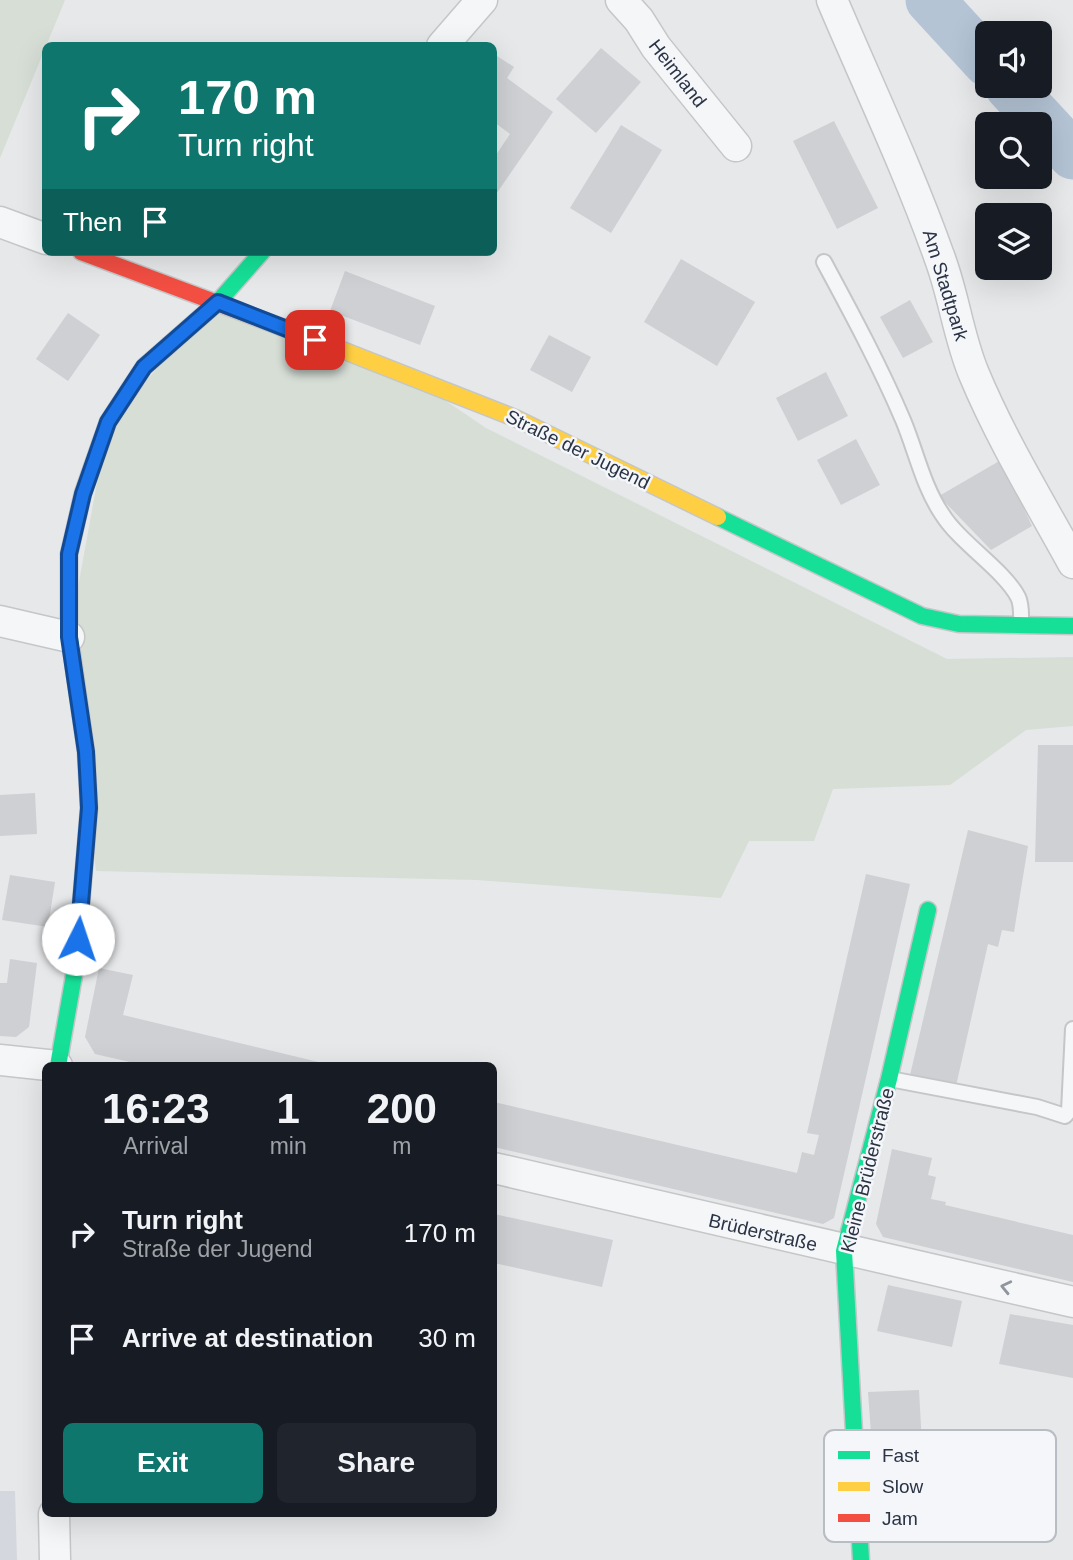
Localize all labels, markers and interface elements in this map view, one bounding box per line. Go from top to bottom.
map controls [975,21,1052,280]
button: sound [975,21,1052,98]
street label: Heimland [645,35,711,111]
icon: right [63,70,154,161]
text: 170 m [178,70,317,124]
button: search [975,112,1052,189]
text: Turn right [178,127,314,163]
icon: arrive [136,203,174,241]
button: layers [975,203,1052,280]
text: Then [63,207,122,237]
street label: Am Stadtpark [919,227,973,344]
pin [285,310,345,370]
icon: arrive [296,321,334,359]
street label: Straße der Jugend [502,406,653,493]
position arrow [41,902,115,976]
text: 16:23 [102,1085,210,1132]
text: 1 [276,1085,300,1132]
text: 200 [367,1085,437,1132]
street label: Kleine Brüderstraße [837,1086,898,1255]
text: Arrival [123,1133,188,1159]
text: min [270,1133,307,1159]
text: m [392,1133,411,1159]
text: Turn right [122,1205,243,1235]
street label: Brüderstraße [707,1210,819,1255]
icon: right [63,1215,101,1253]
text: 170 m [404,1218,476,1248]
text: Straße der Jugend [122,1236,313,1262]
one-way arrow [1000,1281,1012,1296]
icon: arrive [63,1320,101,1358]
text: Arrive at destination [122,1323,373,1353]
text: 30 m [418,1323,476,1353]
button: Exit [63,1423,263,1503]
button: Share [277,1423,476,1503]
legend [824,1430,1056,1542]
text: Fast [882,1445,920,1466]
text: Slow [882,1476,923,1497]
text: Jam [882,1508,918,1529]

